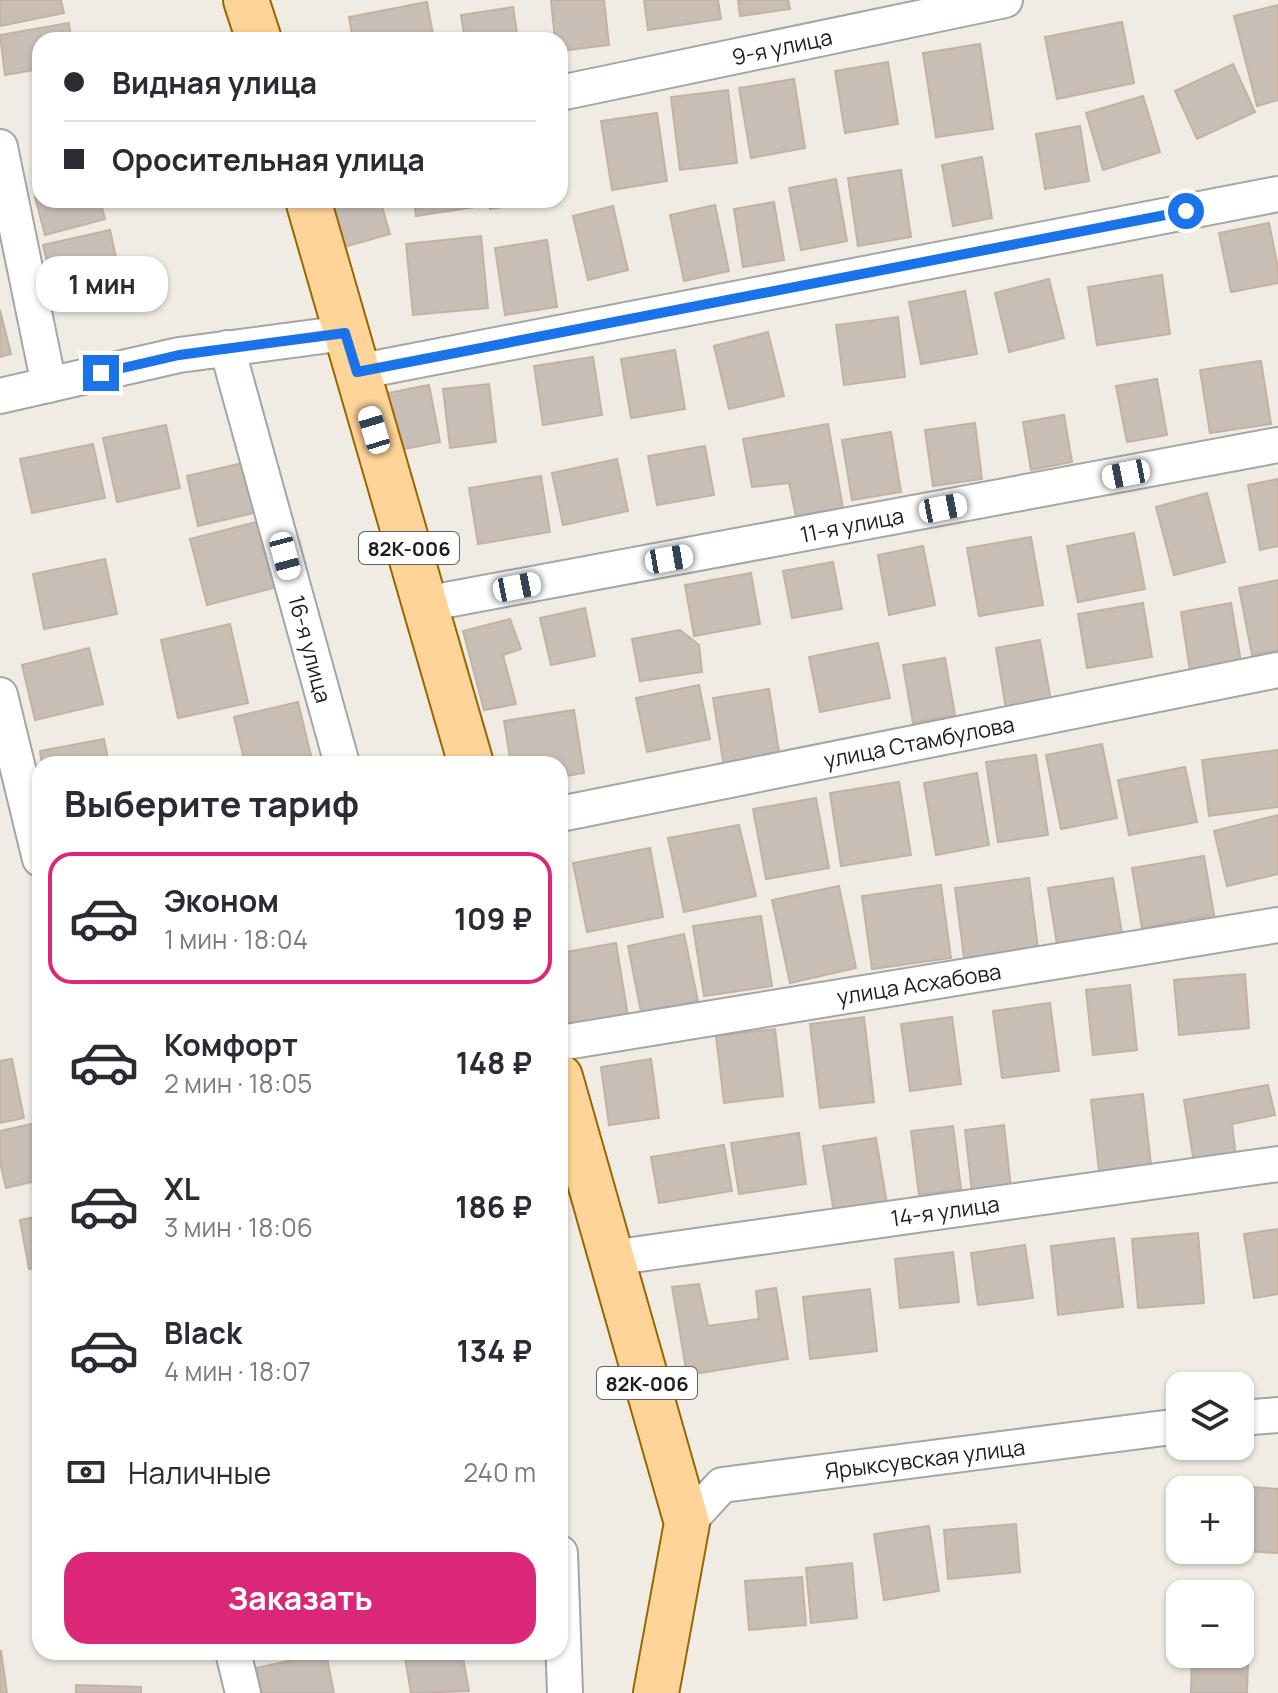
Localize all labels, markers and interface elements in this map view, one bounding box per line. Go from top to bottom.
street label: 9-я улица [729,22,835,72]
text: Видная улица [112,62,317,103]
text: Оросительная улица [112,139,425,180]
route start [1168,193,1204,229]
callout: 1 мин [35,257,167,313]
text: 1 мин [68,266,136,302]
route end [83,355,119,391]
car [356,404,392,456]
car [1100,458,1152,490]
car [917,492,969,524]
street label: 11-я улица [798,500,906,550]
car [267,530,303,582]
road number: 82К-006 [359,532,459,564]
car [643,543,695,575]
car [491,571,543,603]
street label: 16-я улица [281,592,339,706]
street label: улица Стамбулова [821,709,1017,775]
text: Выберите тариф [64,779,359,828]
text: Эконом [164,880,279,921]
icon: car [68,882,140,954]
text: 109 ₽ [454,898,532,939]
text: 1 мин · 18:04 [164,921,308,957]
street label: улица Асхабова [835,956,1003,1012]
text: Комфорт [164,1024,298,1065]
icon: car [68,1026,140,1098]
text: 148 ₽ [456,1042,532,1083]
text: 2 мин · 18:05 [164,1065,312,1101]
text: XL [164,1168,200,1209]
icon: car [68,1170,140,1242]
text: 186 ₽ [455,1186,532,1227]
street label: 14-я улица [889,1189,1001,1233]
text: 3 мин · 18:06 [164,1209,313,1245]
text: Black [164,1312,242,1353]
icon: car [68,1314,140,1386]
text: 134 ₽ [457,1330,532,1371]
text: 4 мин · 18:07 [164,1353,311,1389]
road number: 82К-006 [597,1367,697,1399]
map controls [1166,1372,1254,1668]
button: layers [1166,1372,1254,1460]
street label: Ярыксувская улица [823,1432,1027,1486]
icon: cash [64,1450,108,1494]
text: Наличные [128,1452,271,1493]
text: 240 m [463,1454,536,1490]
button: + [1166,1476,1254,1564]
button: Заказать [64,1552,536,1644]
button: − [1166,1580,1254,1668]

